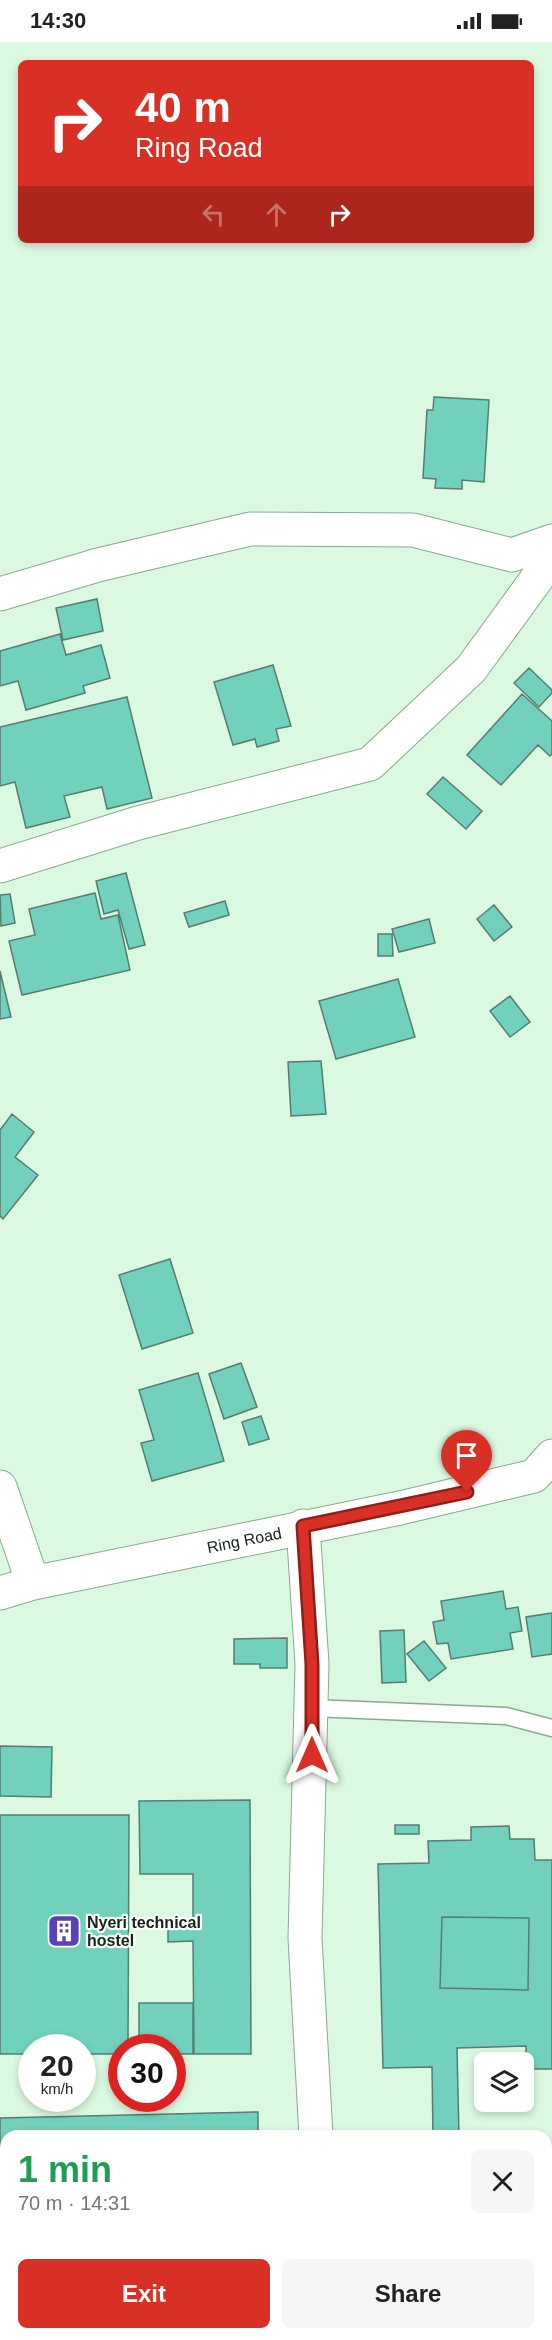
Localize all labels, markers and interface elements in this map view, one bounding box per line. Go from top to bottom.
text: 14:30 [30,8,86,33]
icon: right [36,84,114,162]
text: 40 m [135,84,231,131]
text: Ring Road [135,133,263,163]
icon: left [197,198,230,231]
icon: ahead [260,198,293,231]
icon: right [323,198,356,231]
pin [441,1430,492,1492]
icon: arrive [450,1439,483,1472]
street label: Ring Road [205,1524,283,1556]
position arrow [280,1723,344,1787]
building icon: Nyeri technical hostel [46,1913,82,1949]
place label: Nyeri technical hostel [87,1914,201,1949]
speed limit sign: 30 [108,2034,186,2112]
text: 20 [40,2049,74,2082]
map controls [474,2052,534,2112]
button: layers [474,2052,534,2112]
text: km/h [41,2080,73,2097]
text: 1 min [18,2149,112,2190]
button: close [471,2150,534,2213]
text: 70 m · 14:31 [18,2192,130,2214]
button: Exit [18,2259,270,2328]
button: Share [282,2259,534,2328]

